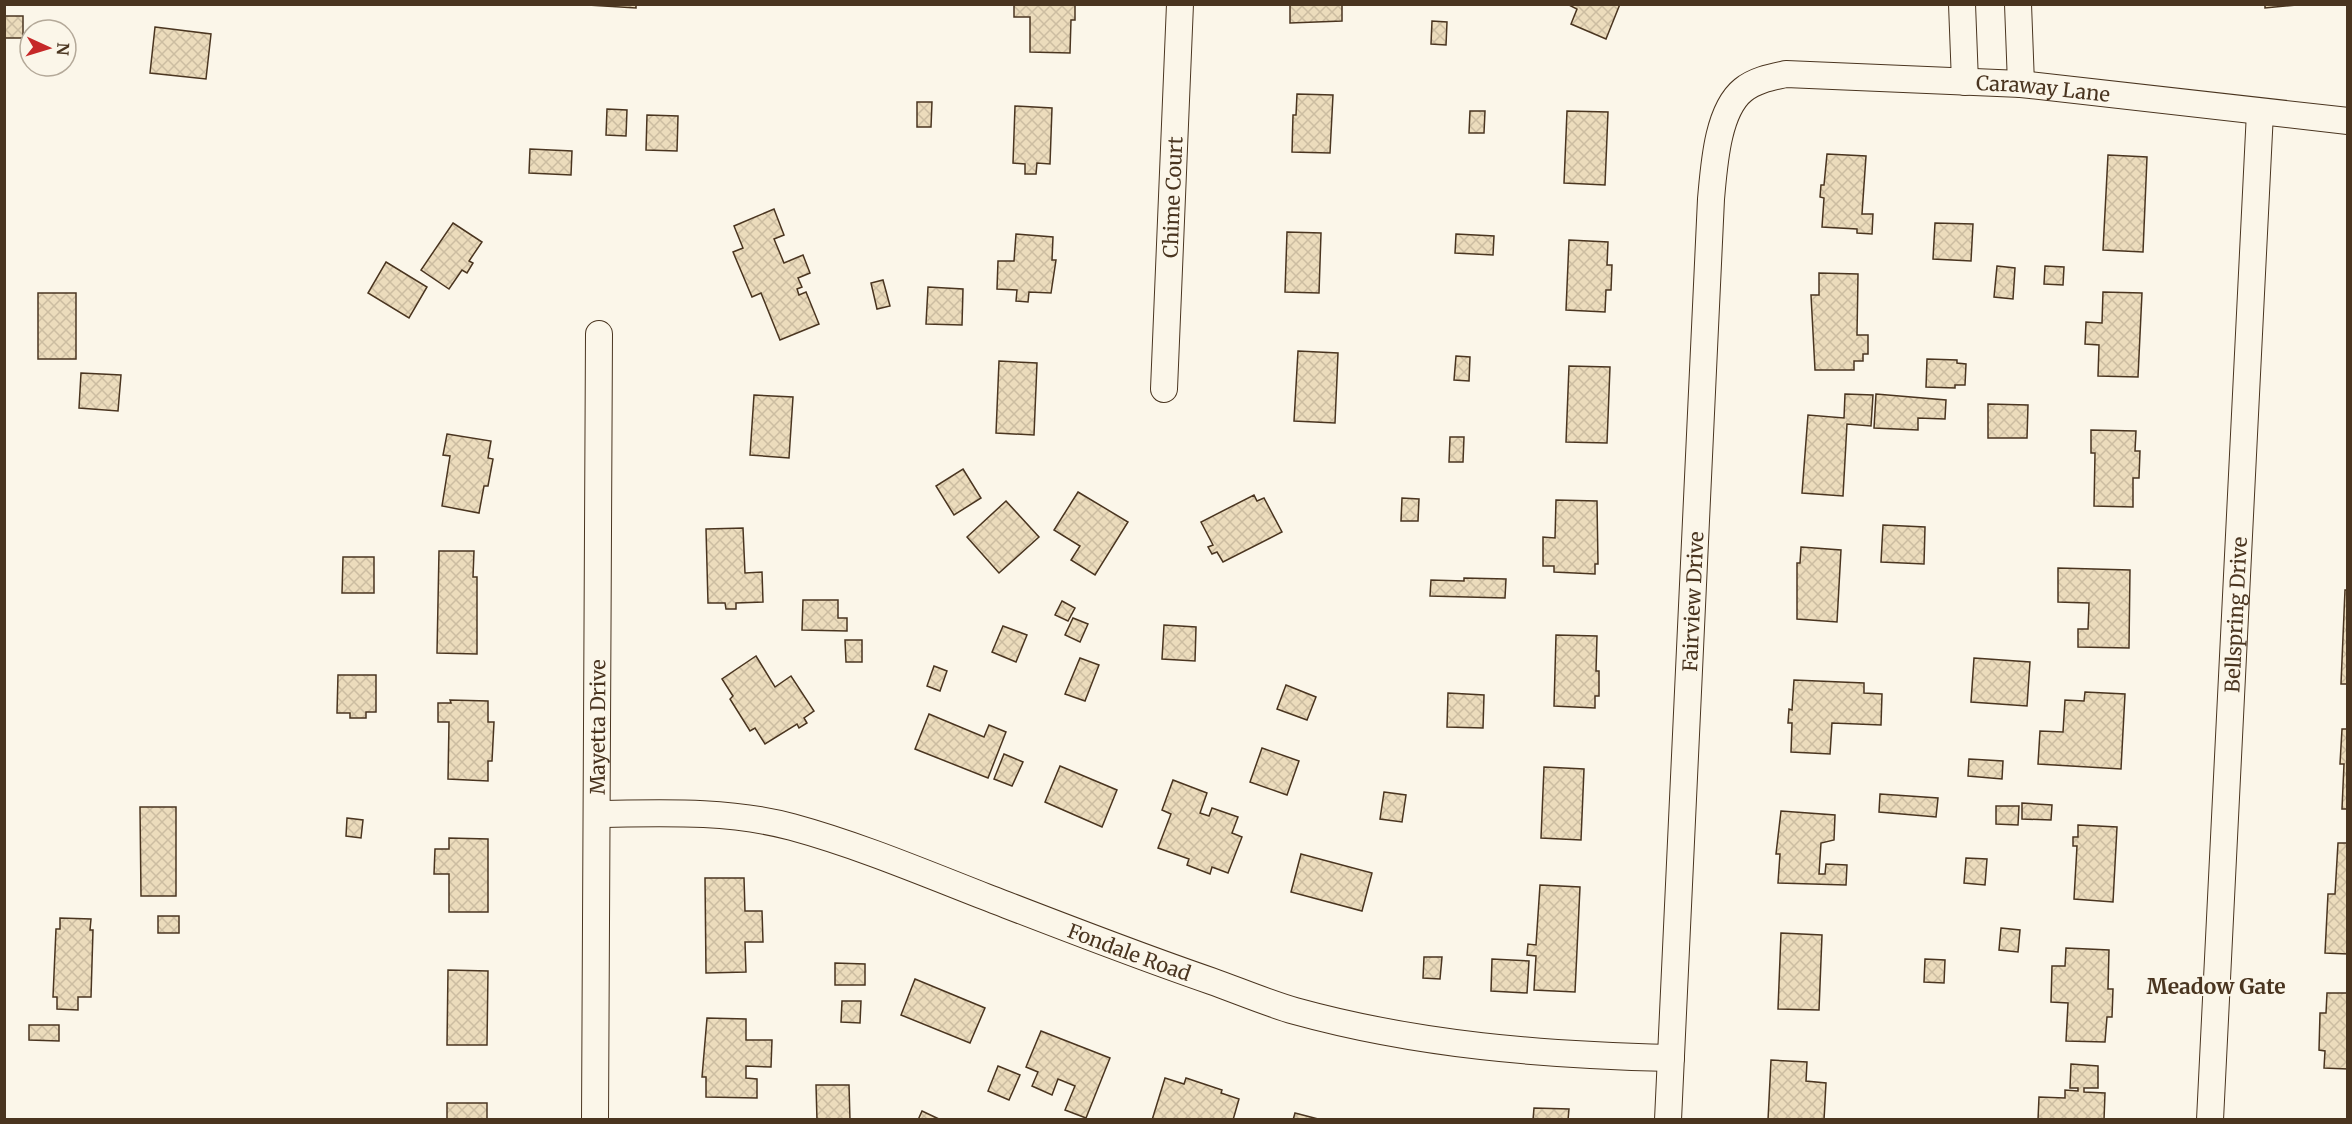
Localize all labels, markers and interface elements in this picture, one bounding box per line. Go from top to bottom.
north arrow [18,18,78,78]
text: N [53,42,73,56]
street label: Caraway Lane [1976,70,2111,106]
street label: Chime Court [1157,136,1187,258]
street label: Fairview Drive [1676,531,1708,672]
street label: Bellspring Drive [2219,536,2251,693]
street label: Mayetta Drive [584,659,610,795]
street label: Fondale Road [1064,917,1194,986]
district label: Meadow Gate [2146,973,2286,1000]

